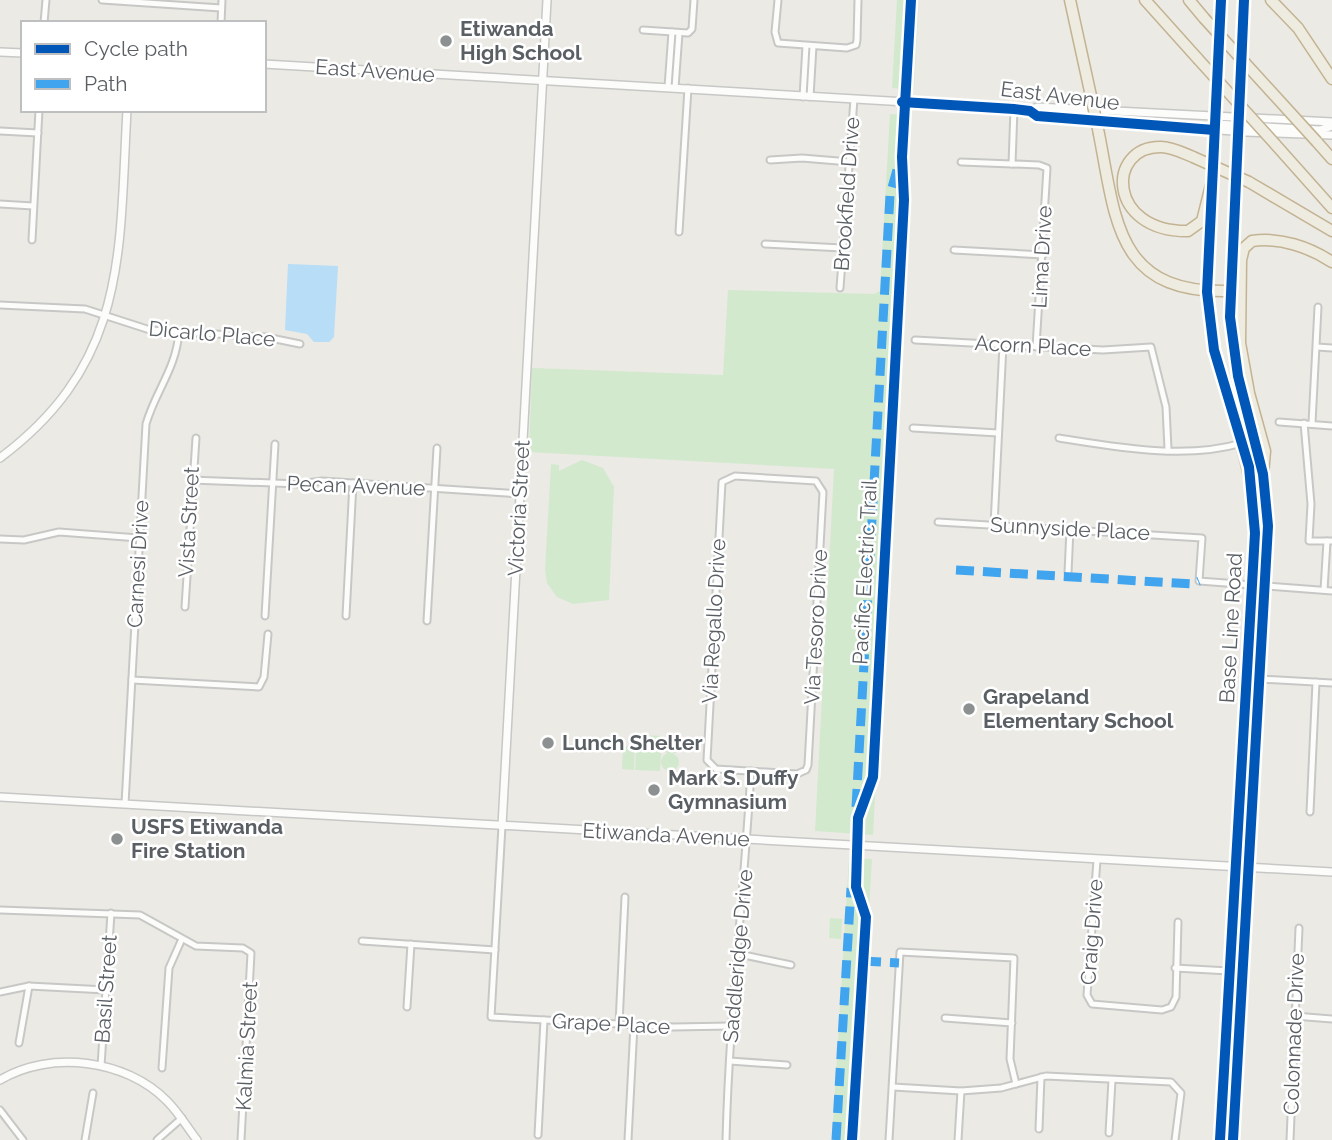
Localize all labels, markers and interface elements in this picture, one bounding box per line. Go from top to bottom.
place label: Etiwanda High School [460,16,582,65]
legend [21,21,266,112]
marker: Etiwanda High School [438,33,454,49]
text: Cycle path [84,36,188,61]
street label: East Avenue [314,54,436,87]
text: Path [84,71,128,96]
street label: East Avenue [999,76,1121,115]
street label: Brookfield Drive [829,116,864,272]
street label: Lima Drive [1026,205,1057,309]
street label: Dicarlo Place [147,315,277,352]
street label: Acorn Place [974,330,1092,361]
street label: Victoria Street [502,439,535,577]
street label: Vista Street [173,466,204,578]
street label: Pecan Avenue [286,471,426,500]
street label: Pacific Electric Trail [847,478,882,665]
street label: Carnesi Drive [122,499,153,629]
street label: Sunnyside Place [989,512,1151,545]
street label: Via Regallo Drive [697,538,730,704]
street label: Via Tesoro Drive [799,549,832,705]
street label: Base Line Road [1214,552,1247,704]
place label: Grapeland Elementary School [983,684,1174,733]
marker: Grapeland Elementary School [961,701,977,717]
place label: Lunch Shelter [562,730,703,755]
marker: Lunch Shelter [540,735,556,751]
place label: Mark S. Duffy Gymnasium [668,765,799,814]
marker: Mark S. Duffy Gymnasium [646,782,662,798]
place label: USFS Etiwanda Fire Station [131,814,283,863]
street label: Etiwanda Avenue [582,818,750,851]
marker: USFS Etiwanda Fire Station [109,831,125,847]
street label: Saddleridge Drive [717,868,758,1044]
street label: Craig Drive [1075,878,1108,986]
street label: Basil Street [89,934,122,1044]
street label: Colonnade Drive [1278,953,1309,1115]
street label: Kalmia Street [231,981,262,1111]
street label: Grape Place [551,1008,671,1039]

